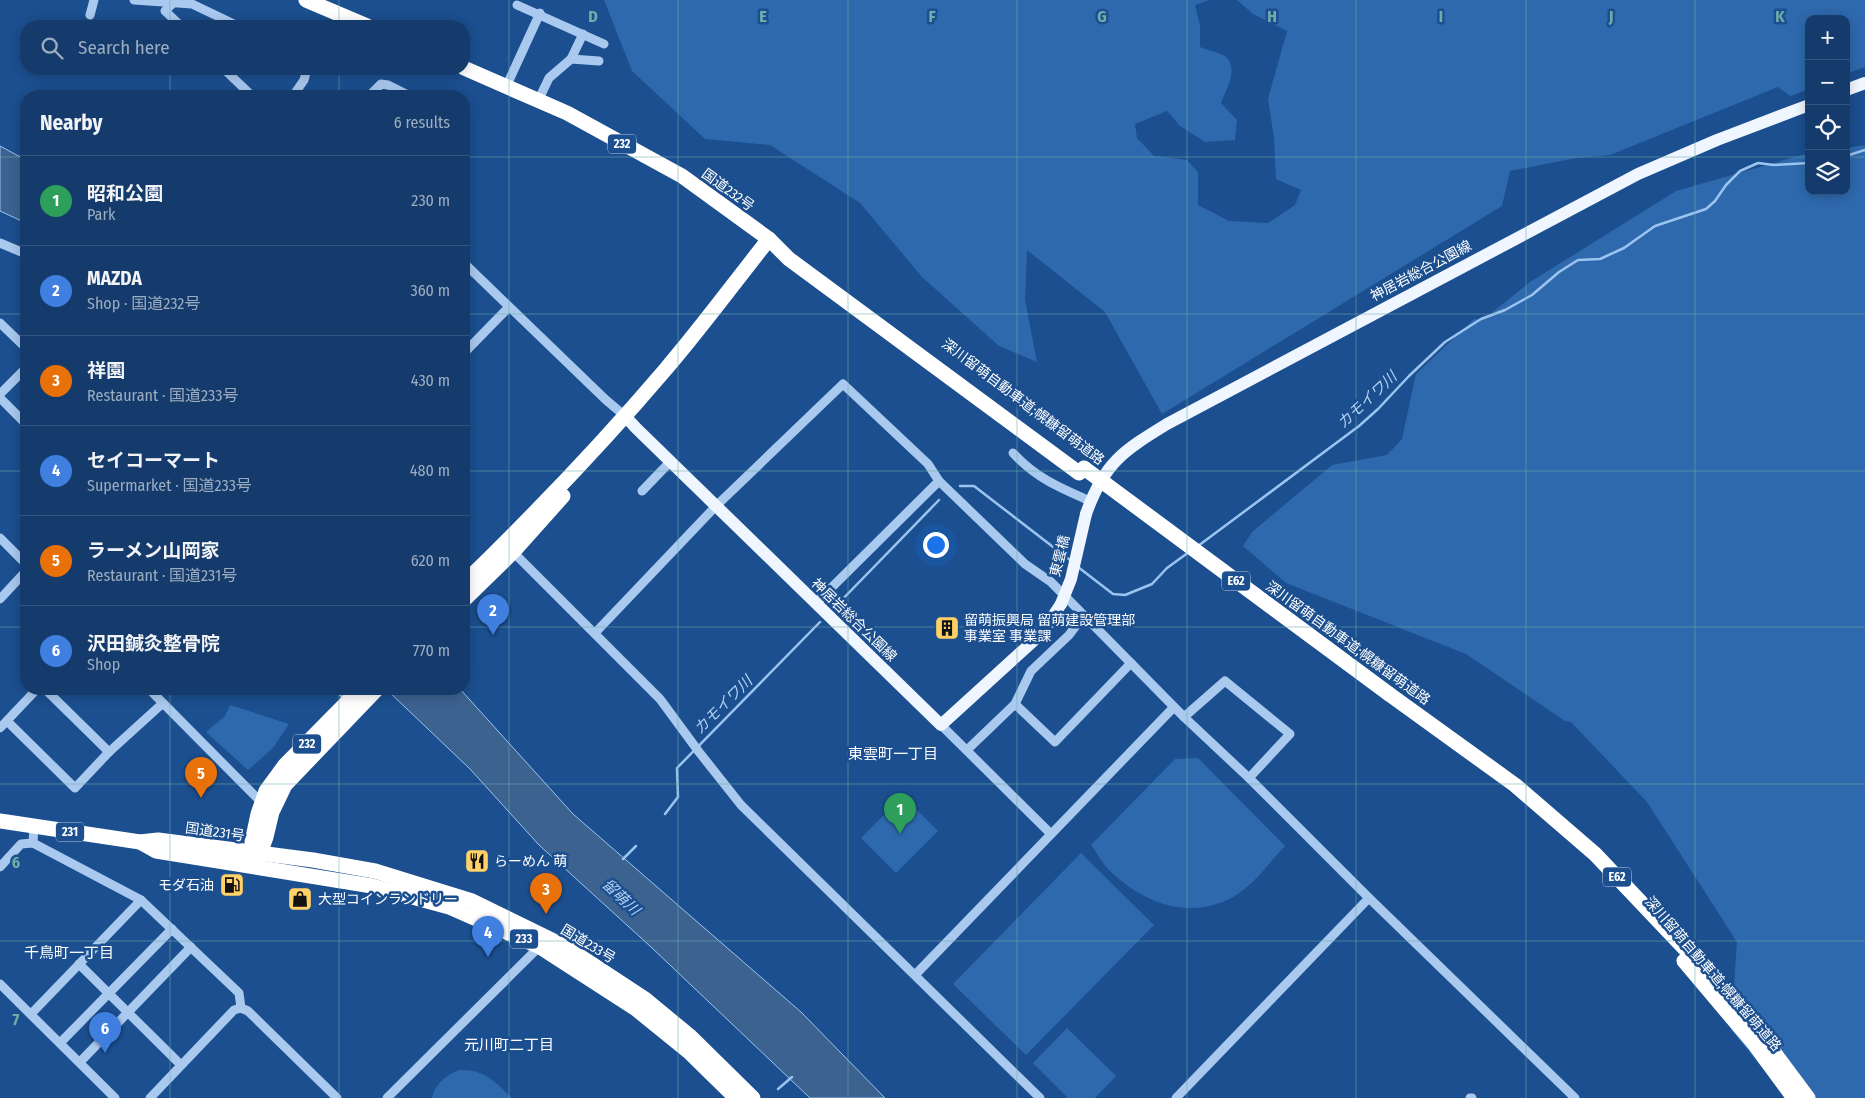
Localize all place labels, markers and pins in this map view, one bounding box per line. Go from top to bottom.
pin: 2 [477,594,509,635]
place label: 留萌振興局 留萌建設管理部 事業室 事業課 [964,612,1135,645]
building icon: 留萌振興局 留萌建設管理部 事業室 事業課 [934,615,960,641]
pin: 5 [185,757,217,798]
pin: 1 [884,793,916,834]
restaurant icon: らーめん 萌 [464,848,490,874]
place label: らーめん 萌 [494,853,567,870]
fuel station icon: モダ石油 [219,872,245,898]
pin: 3 [530,873,562,914]
place label: モダ石油 [158,877,214,894]
shop icon: 大型コインランドリー [287,886,313,912]
place label: 大型コインランドリー [318,891,458,908]
pin: 4 [472,916,504,957]
pin: 6 [89,1012,121,1053]

